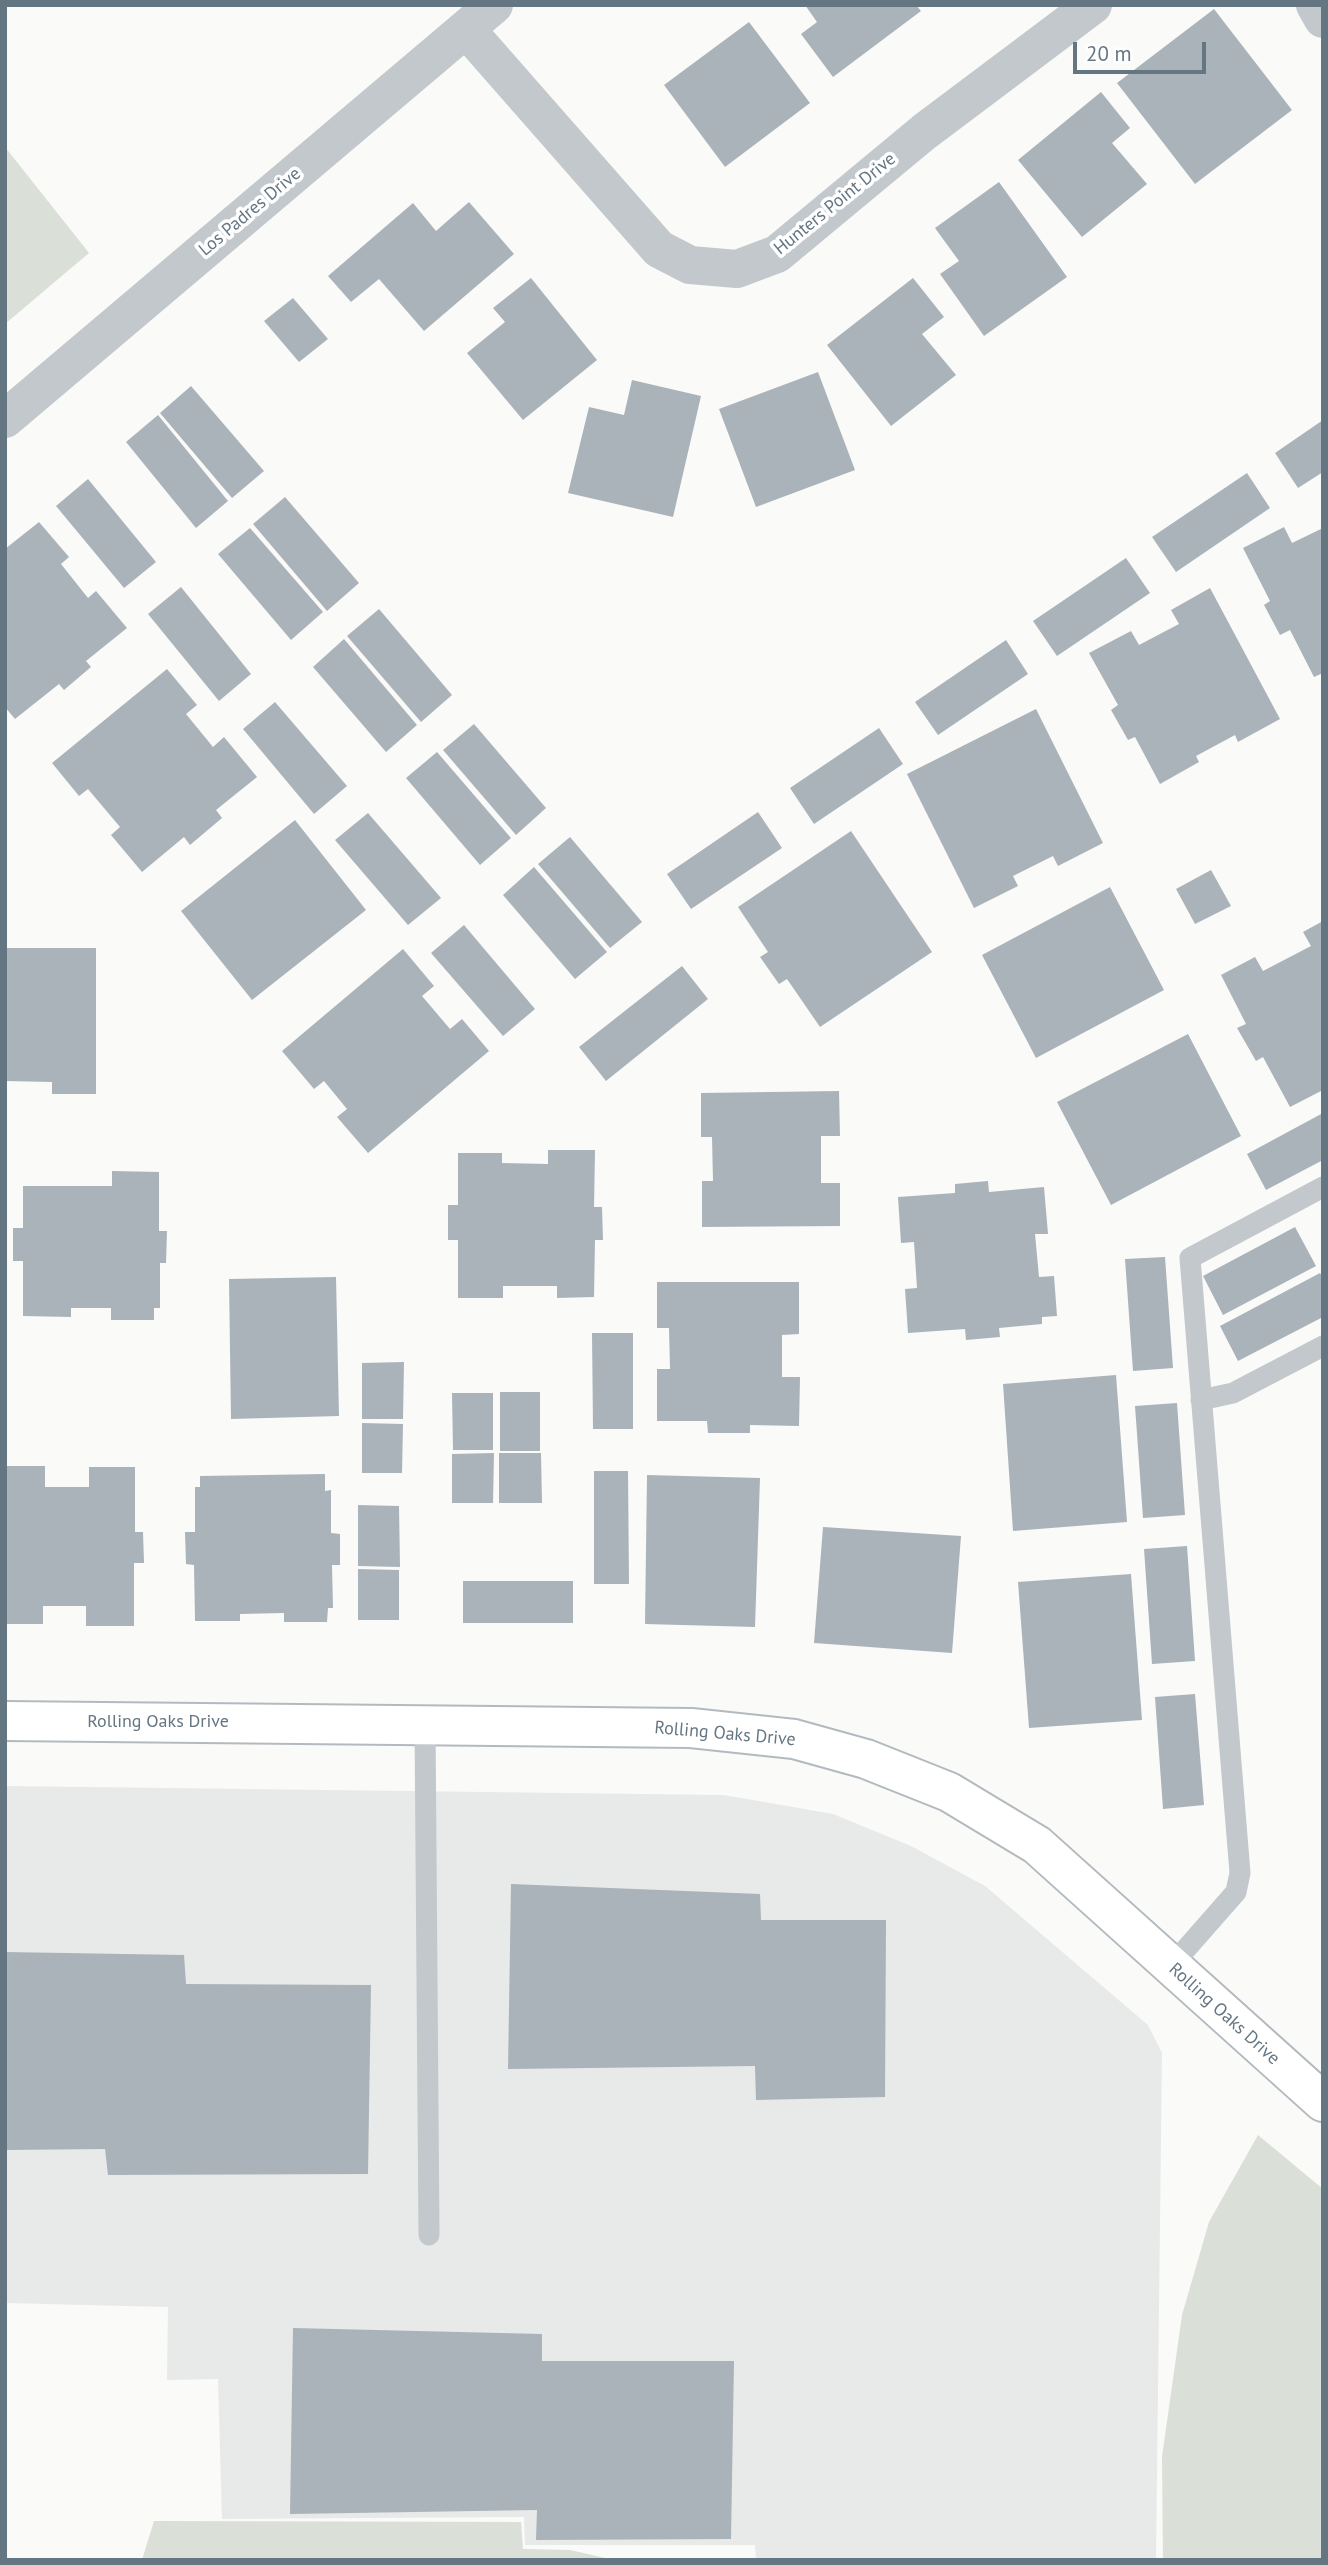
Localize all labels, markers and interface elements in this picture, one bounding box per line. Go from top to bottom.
scale bar [1076,28,1209,72]
text: 20 m [1086,40,1132,67]
street label: Hunters Point Drive [770,148,900,260]
street label: Los Padres Drive [195,163,305,261]
street label: Rolling Oaks Drive [87,1711,229,1733]
street label: Rolling Oaks Drive [653,1717,797,1751]
street label: Rolling Oaks Drive [1164,1959,1284,2069]

